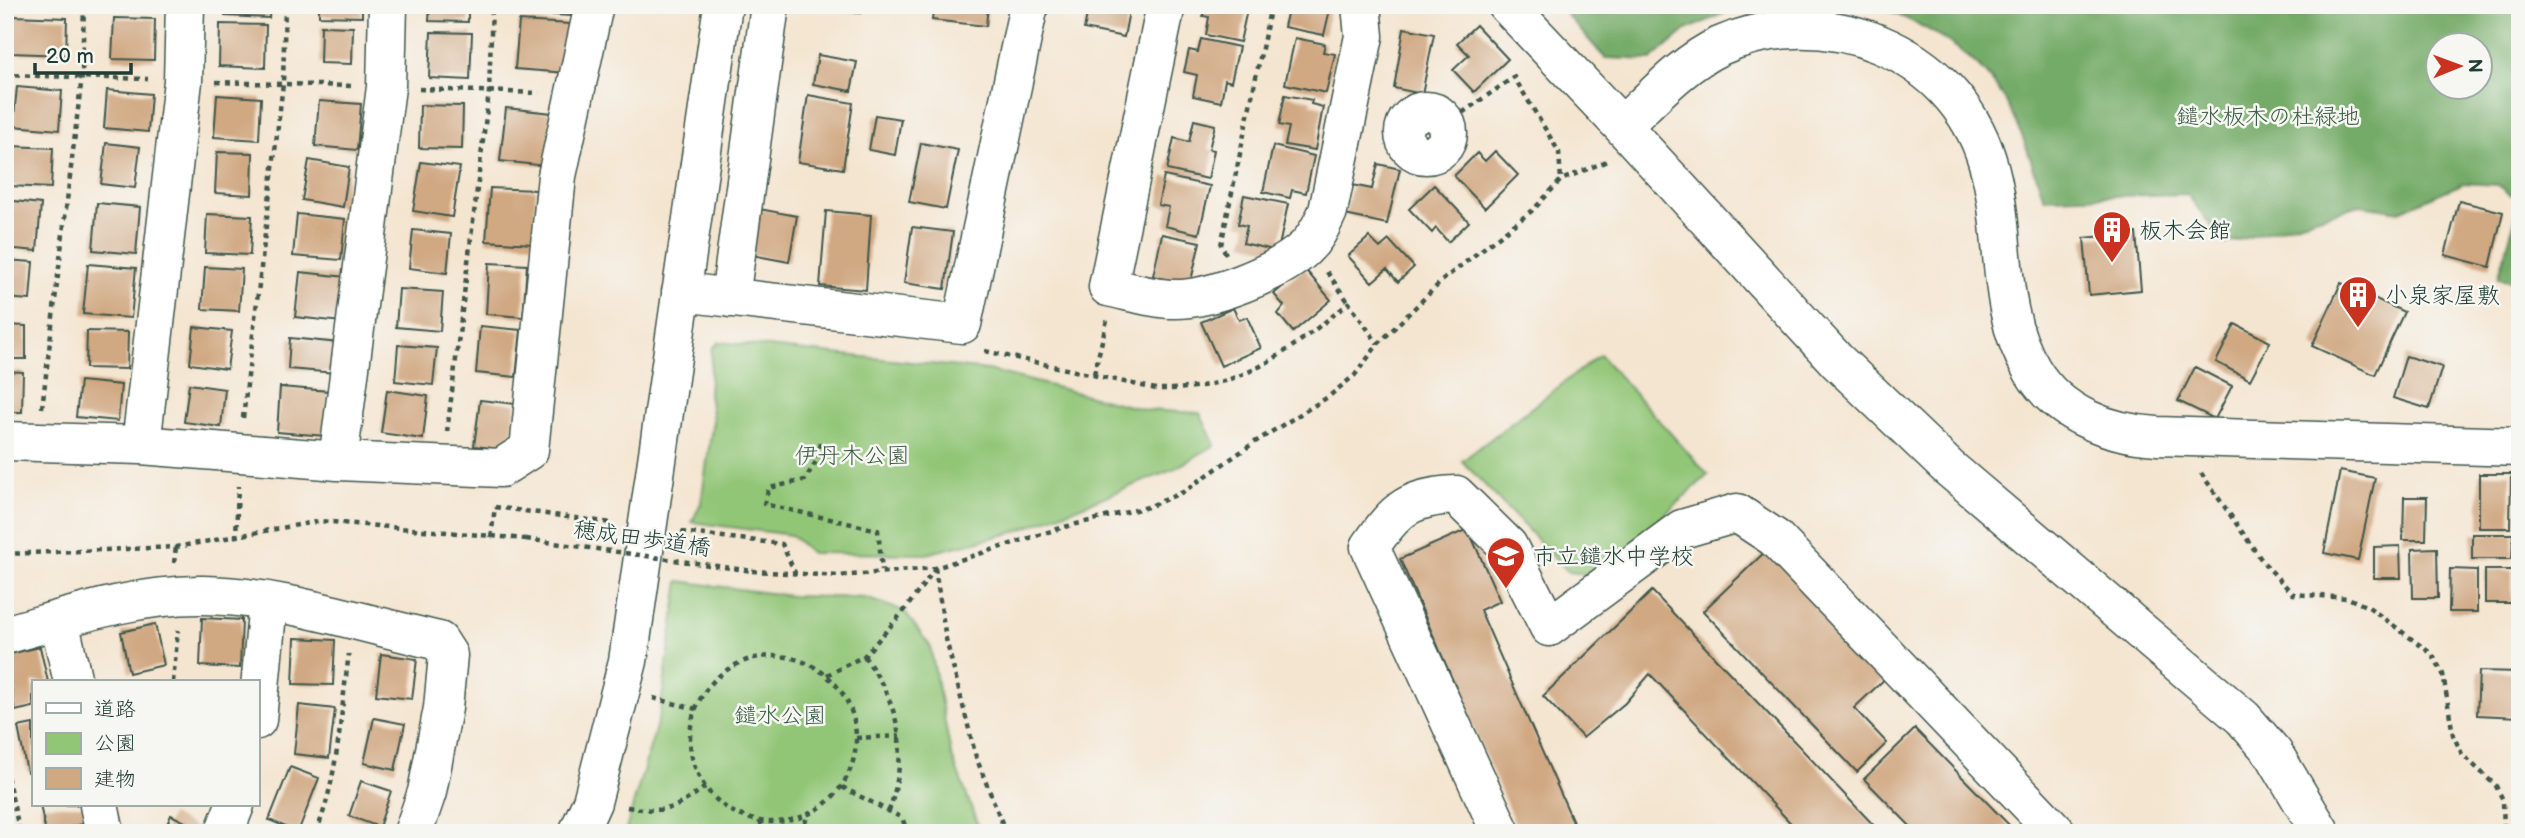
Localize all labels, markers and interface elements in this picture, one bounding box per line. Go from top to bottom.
scale bar [35,32,131,76]
north arrow [2424,32,2494,102]
text: 20 m [46,44,94,69]
text: N [2463,58,2486,73]
park label: 鑓水板木の杜緑地 [2176,103,2360,131]
building icon: 板木会館 [2091,209,2133,264]
place label: 板木会館 [2139,217,2231,245]
building icon: 小泉家屋敷 [2337,274,2379,329]
place label: 小泉家屋敷 [2385,282,2500,310]
park label: 伊丹木公園 [795,442,910,470]
street label: 穂成田歩道橋 [572,516,712,562]
school or university icon: 市立鑓水中学校 [1485,535,1527,590]
place label: 市立鑓水中学校 [1533,543,1694,571]
legend [32,680,259,806]
text: 道路 [94,697,136,722]
park label: 鑓水公園 [734,702,826,730]
text: 公園 [94,731,136,756]
text: 建物 [94,767,136,792]

